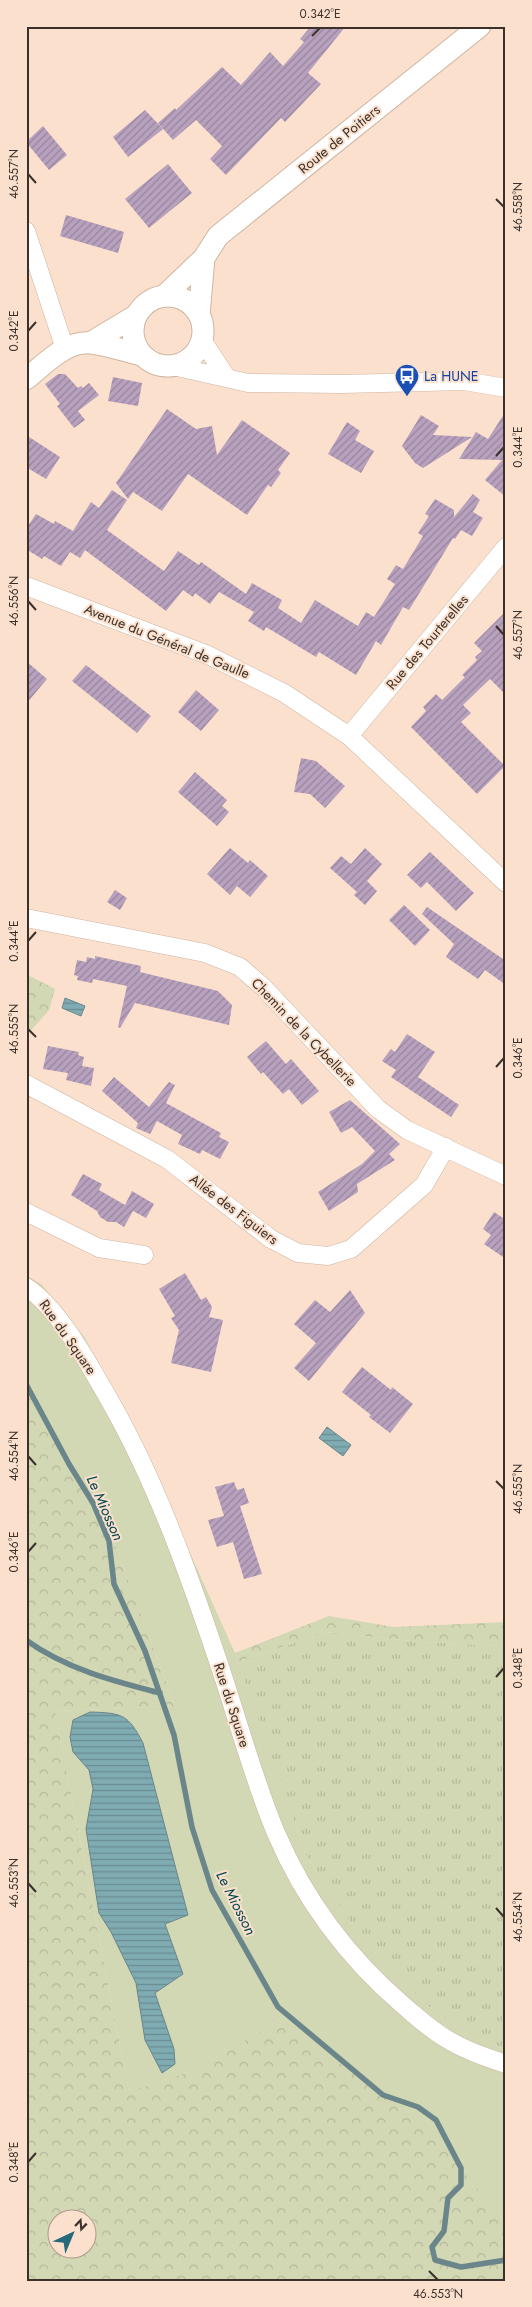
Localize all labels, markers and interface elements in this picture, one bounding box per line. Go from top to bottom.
text: 0.342°E [299,5,341,23]
street label: Route de Poitiers [294,99,384,178]
text: 46.557°N [5,149,23,199]
text: 46.558°N [509,182,527,232]
text: 0.342°E [5,310,23,352]
bus stop icon: La HUNE [394,363,420,397]
place label: La HUNE [424,366,479,386]
text: 0.344°E [509,426,527,468]
text: 46.556°N [5,576,23,626]
street label: Rue des Tourterelles [381,590,473,694]
street label: Avenue du Général de Gaulle [81,599,253,683]
text: 46.557°N [509,610,527,660]
text: 0.344°E [5,920,23,962]
street label: Chemin de la Cybellerie [247,973,361,1091]
text: 46.555°N [5,1004,23,1054]
text: 0.346°E [509,1037,527,1079]
street label: Allée des Figuiers [185,1169,283,1249]
street label: Rue du Square [35,1295,101,1379]
text: 46.554°N [5,1431,23,1481]
text: 46.555°N [509,1464,527,1514]
water label: Le Miosson [81,1472,129,1544]
text: 0.346°E [5,1531,23,1573]
text: 0.348°E [509,1648,527,1688]
street label: Rue du Square [209,1660,255,1750]
text: 46.553°N [5,1858,23,1908]
water label: Le Miosson [210,1867,262,1939]
text: 46.554°N [509,1892,527,1942]
text: 0.348°E [5,2142,23,2182]
north arrow [48,2210,98,2260]
text: N [70,2214,92,2236]
text: 46.553°N [413,2285,463,2303]

